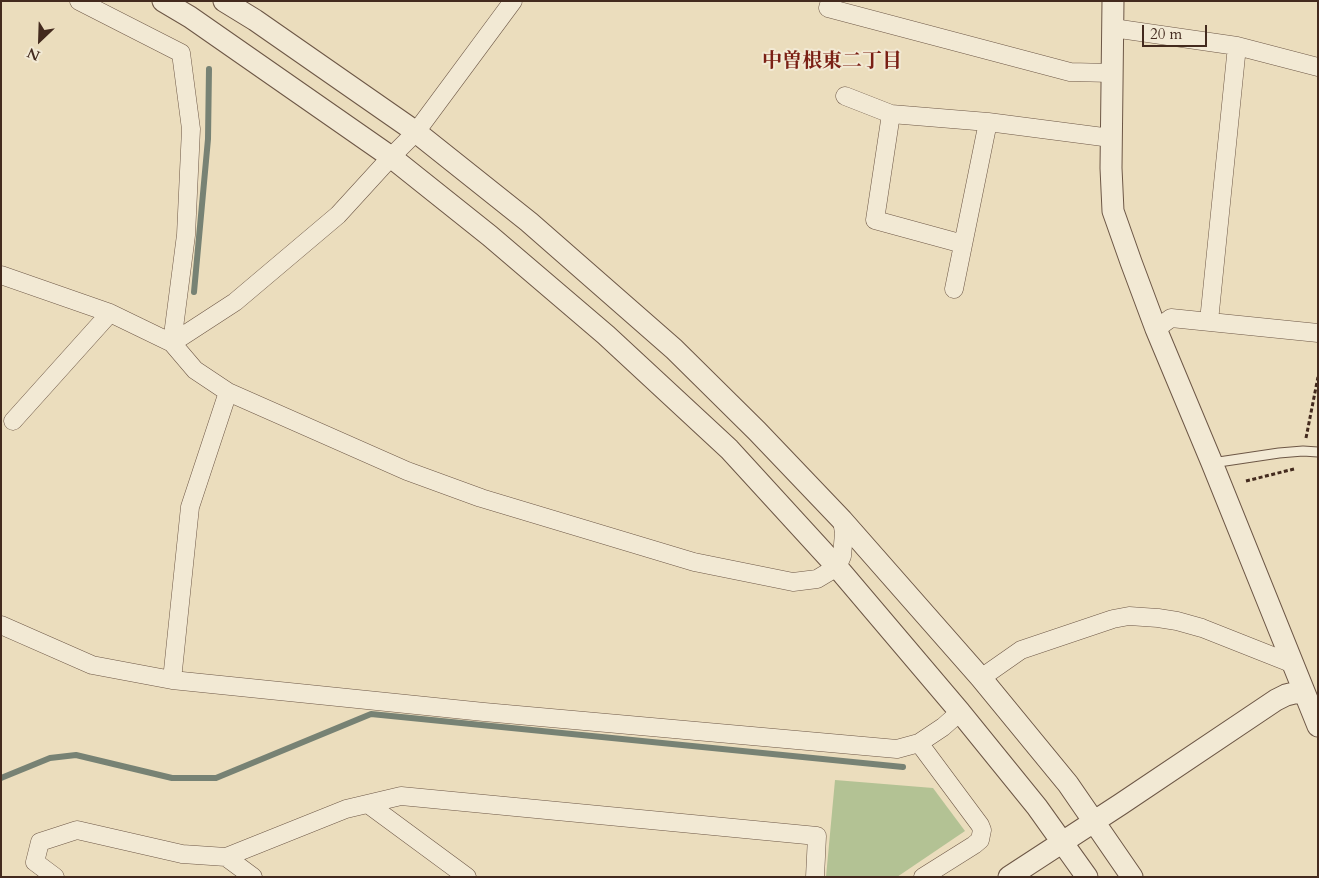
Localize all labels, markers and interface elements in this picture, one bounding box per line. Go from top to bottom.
north arrow [15,15,65,65]
scale bar [1144,15,1209,47]
text: 20 m [1150,24,1182,44]
text: N [24,43,43,65]
district label: 中曽根東二丁目 [762,50,902,74]

